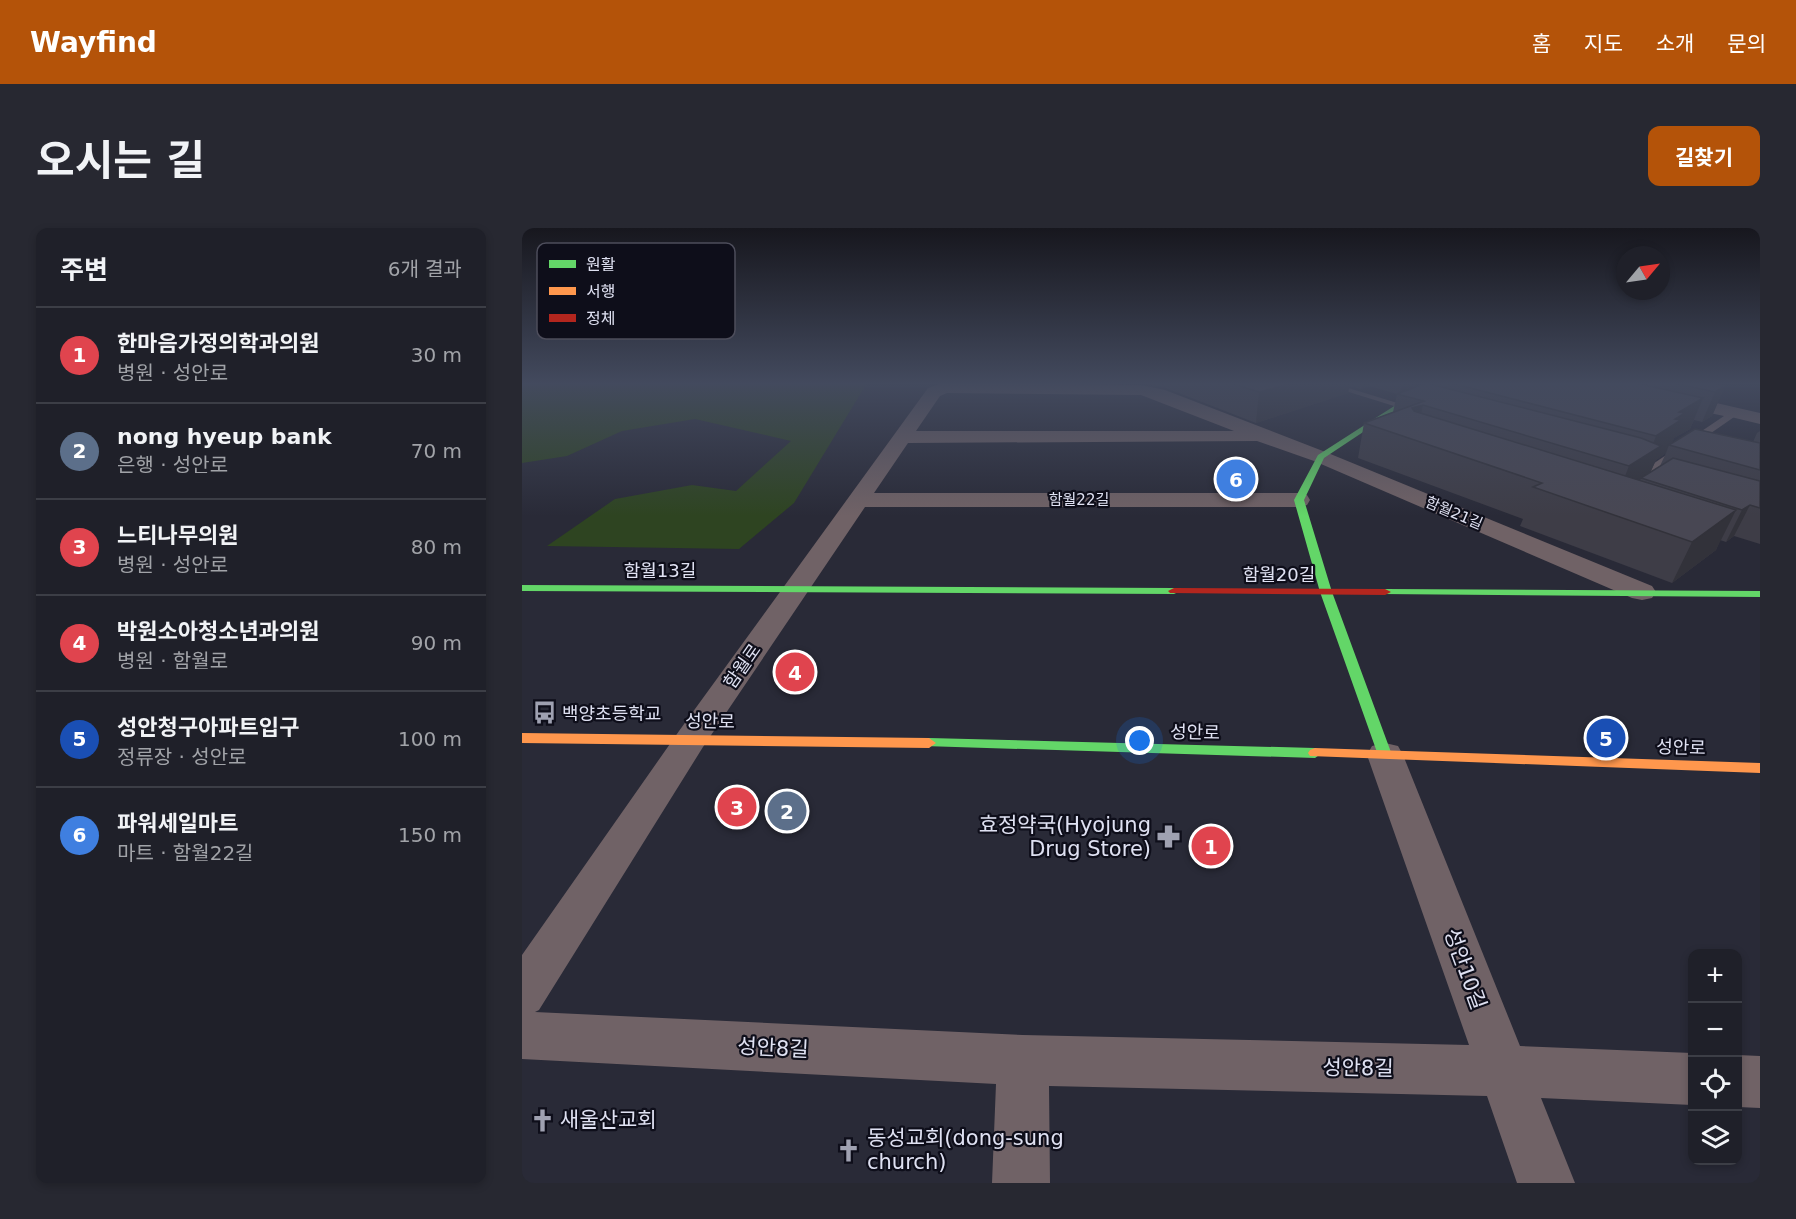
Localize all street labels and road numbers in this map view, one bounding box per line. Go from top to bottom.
street label: 함월22길 [1049,491,1109,509]
street label: 함월21길 [1423,493,1485,533]
street label: 함월13길 [624,560,696,581]
street label: 함월20길 [1243,564,1315,585]
street label: 함월로 [719,640,765,692]
street label: 성안로 [685,710,735,732]
street label: 성안로 [1170,721,1220,743]
street label: 성안로 [1656,736,1706,758]
street label: 성안10길 [1439,925,1491,1013]
street label: 성안8길 [737,1034,809,1062]
street label: 성안8길 [1322,1055,1394,1081]

